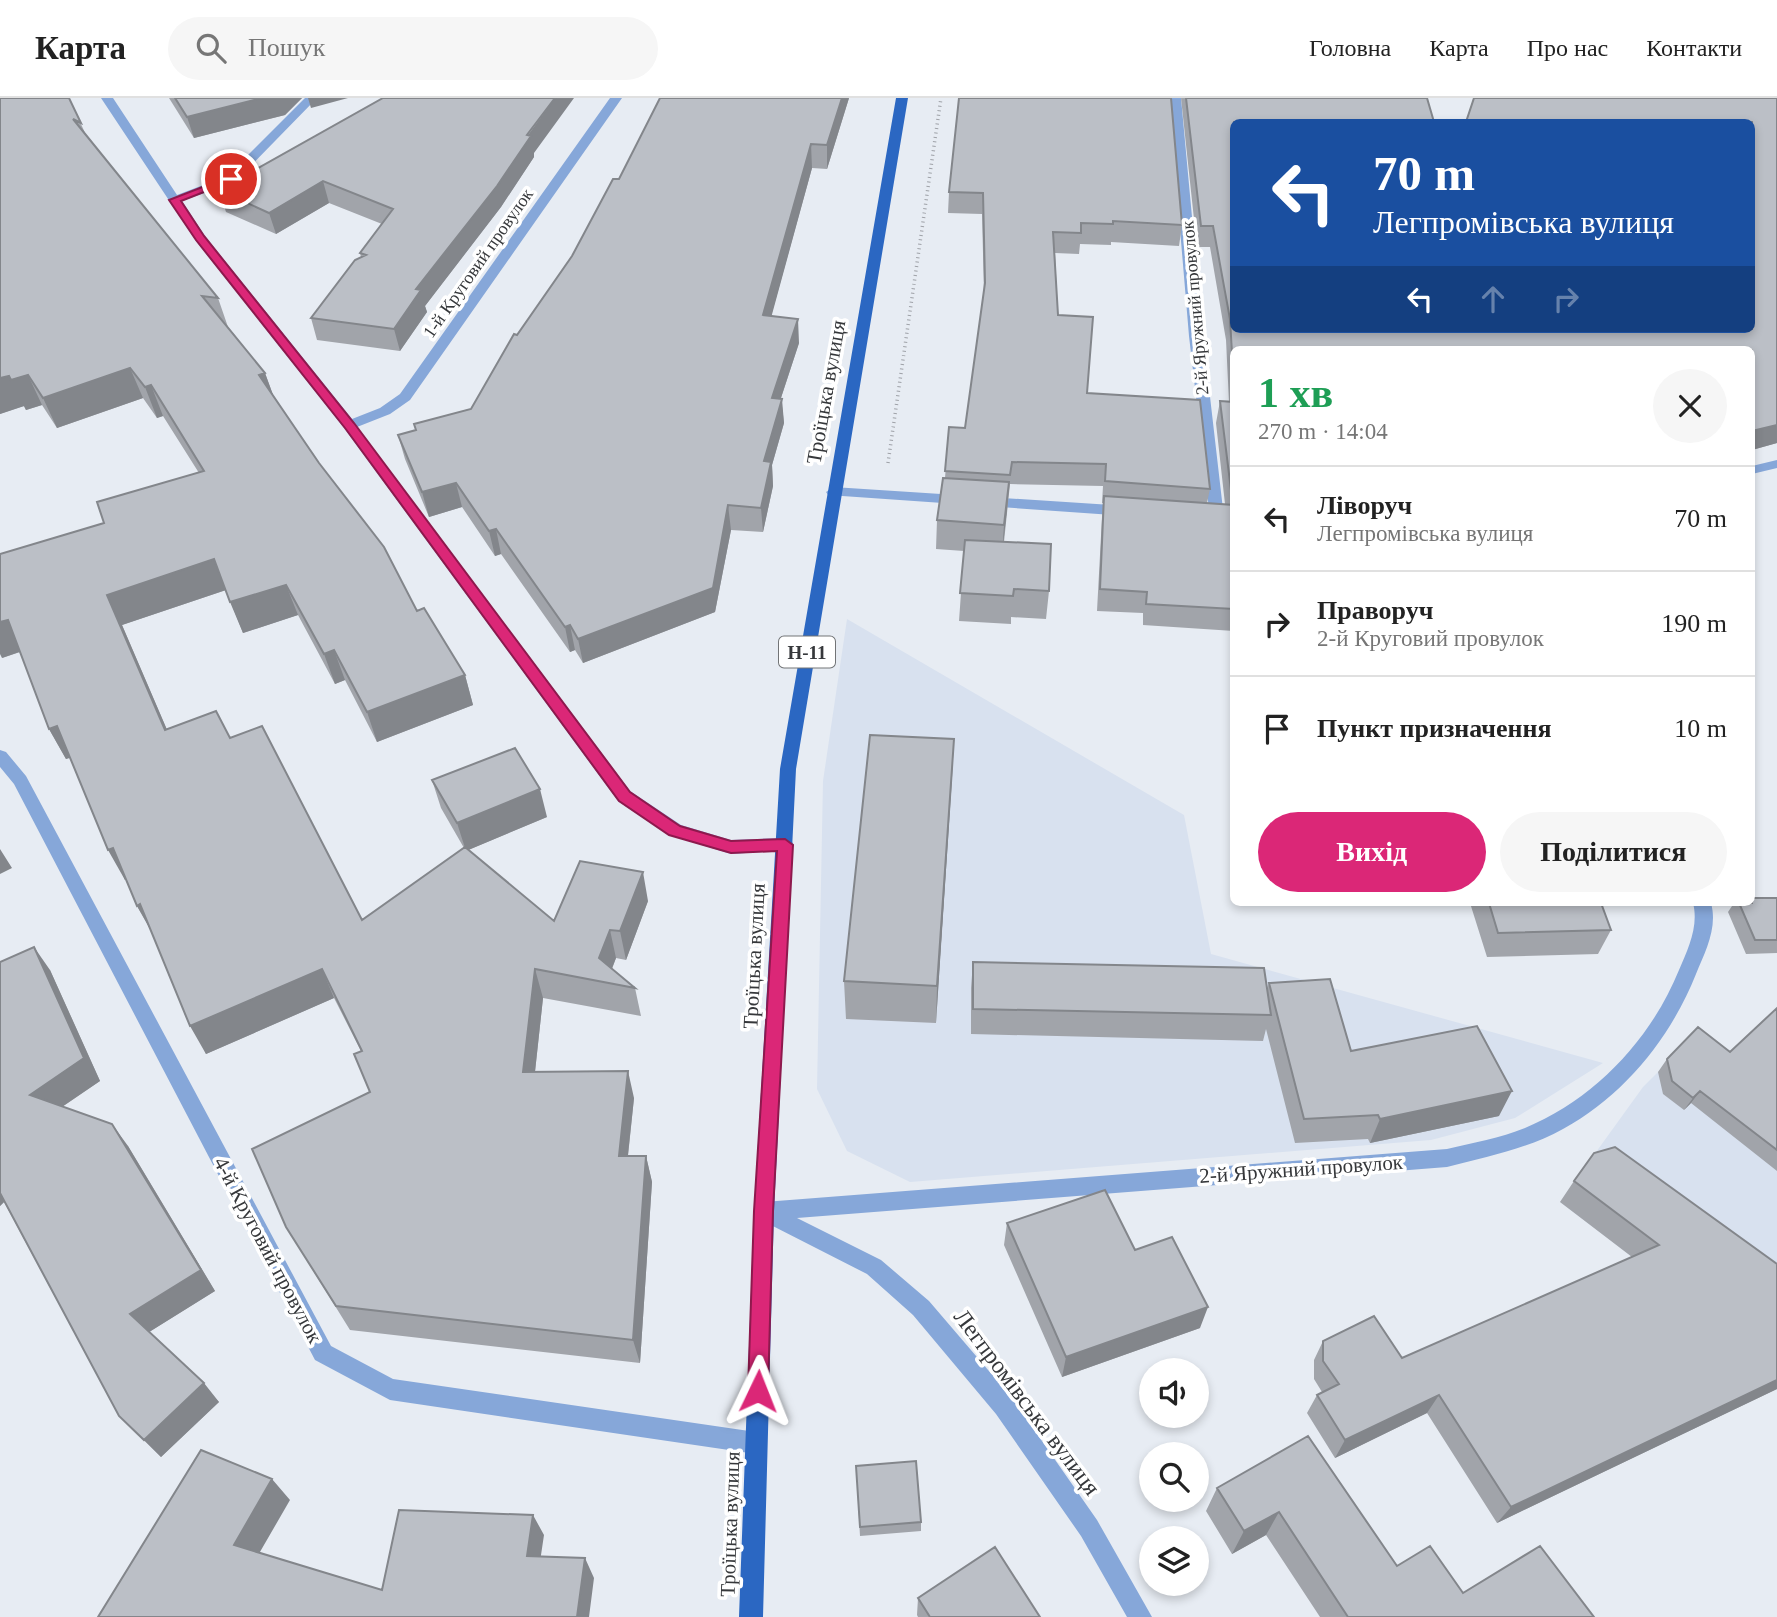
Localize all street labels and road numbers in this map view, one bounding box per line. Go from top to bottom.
street label: 1-й Круговий провулок [419,184,537,341]
street label: 2-й Яружний провулок [1177,220,1213,396]
street label: Троїцька вулиця [802,318,851,466]
road number: Н-11 [779,636,835,667]
street label: Троїцька вулиця [738,882,770,1029]
street label: 2-й Яружний провулок [1198,1150,1404,1188]
street label: 4-й Круговий провулок [209,1153,328,1348]
street label: Легпромівська вулиця [949,1304,1105,1500]
street label: Троїцька вулиця [715,1451,745,1597]

